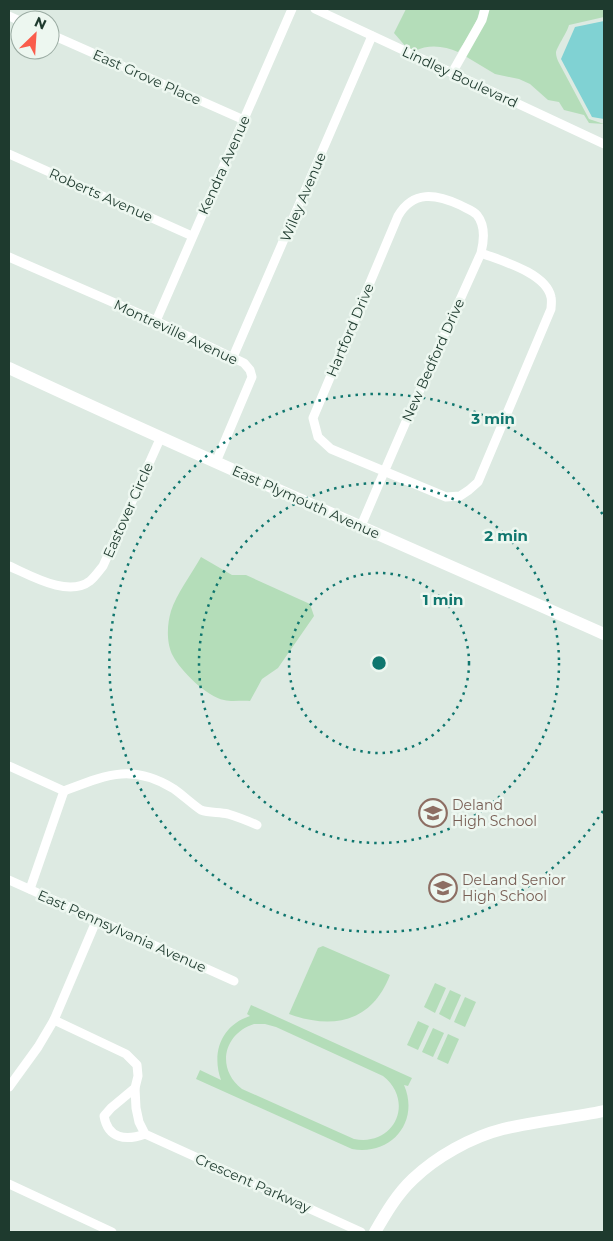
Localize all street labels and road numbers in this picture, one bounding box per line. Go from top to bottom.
street label: Lindley Boulevard [399,42,521,112]
street label: East Grove Place [90,45,204,109]
street label: Kendra Avenue [194,113,254,217]
street label: Wiley Avenue [276,150,330,244]
street label: Roberts Avenue [46,164,156,226]
street label: Hartford Drive [322,281,378,379]
street label: Montreville Avenue [111,295,241,369]
street label: New Bedford Drive [398,296,468,424]
street label: Eastover Circle [99,459,157,561]
street label: East Plymouth Avenue [229,461,383,543]
street label: East Pennsylvania Avenue [35,886,209,976]
street label: Crescent Parkway [192,1149,314,1217]

